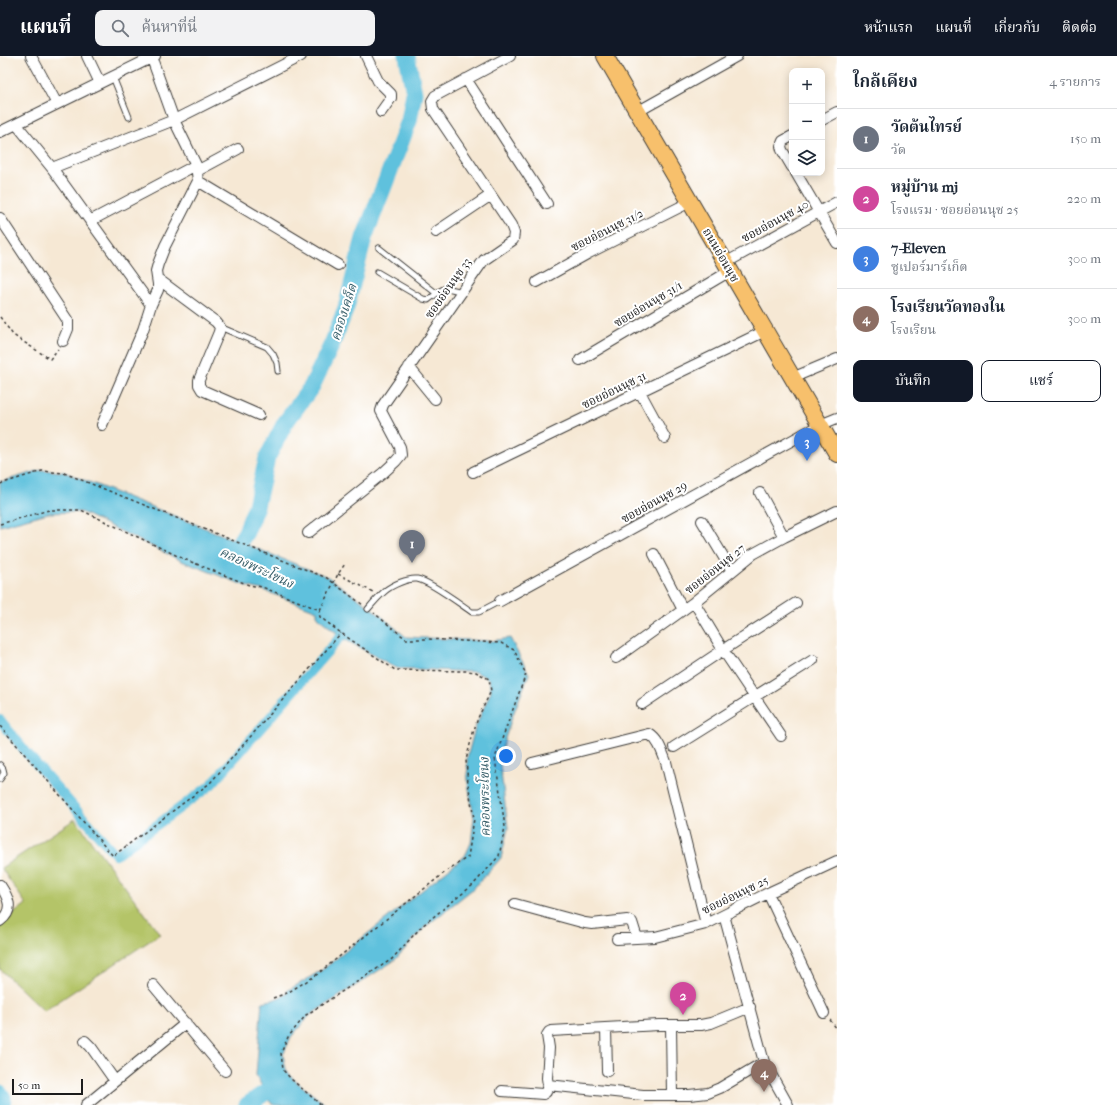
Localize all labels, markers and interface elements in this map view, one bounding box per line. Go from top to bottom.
search box [95,10,375,46]
text: แผนที่ [20,16,71,38]
icon: search [109,17,131,39]
text: ค้นหาที่นี่ [141,18,197,36]
text: หน้าแรก [864,19,913,36]
text: แผนที่ [935,19,972,36]
text: เกี่ยวกับ [994,19,1040,36]
text: ติดต่อ [1062,19,1097,36]
map controls [789,68,825,176]
button: + [789,68,825,104]
text: ใกล้เคียง [853,71,918,91]
text: 4 รายการ [1049,74,1101,89]
button: − [789,104,825,140]
text: วัดต้นไทรย์ [891,118,962,136]
text: 1 [864,131,868,146]
text: 150 m [1070,131,1101,146]
button: layers [789,140,825,176]
text: วัด [891,142,906,157]
text: หมู่บ้าน mj [891,178,958,196]
text: 2 [863,191,869,206]
text: 220 m [1067,191,1101,206]
street label: ซอยอ่อนนุช 40 [739,197,811,246]
text: โรงแรม · ซอยอ่อนนุช 25 [891,202,1019,217]
street label: ซอยอ่อนนุช 31/2 [569,206,646,255]
street label: ถนนอ่อนนุช [699,226,742,285]
text: 7-Eleven [891,239,946,257]
text: 3 [863,251,869,266]
text: 300 m [1068,251,1101,266]
street label: ซอยอ่อนนุช 33 [422,255,475,322]
text: ซูเปอร์มาร์เก็ต [891,259,968,274]
street label: ซอยอ่อนนุช 31/1 [611,278,685,331]
water label: คลองเคล็ด [327,281,360,342]
text: โรงเรียนวัดทองใน [891,298,1005,316]
text: 4 [862,311,870,326]
text: 300 m [1068,311,1101,326]
text: โรงเรียน [891,322,936,337]
button: บันทึก [853,360,973,402]
button: แชร์ [981,360,1101,402]
street label: ซอยอ่อนนุช 31 [579,368,649,413]
pin: 3 [794,428,820,461]
street label: ซอยอ่อนนุช 29 [619,478,690,527]
pin: 1 [399,530,425,563]
street label: ซอยอ่อนนุช 27 [682,541,749,598]
water label: คลองพระโขนง [218,542,297,591]
your location [496,746,516,766]
water label: คลองพระโขนง [474,757,493,837]
street label: ซอยอ่อนนุช 25 [700,873,771,918]
pin: 2 [670,982,696,1015]
pin: 4 [751,1059,777,1092]
scale bar [12,1077,83,1096]
text: 50 m [18,1079,40,1092]

